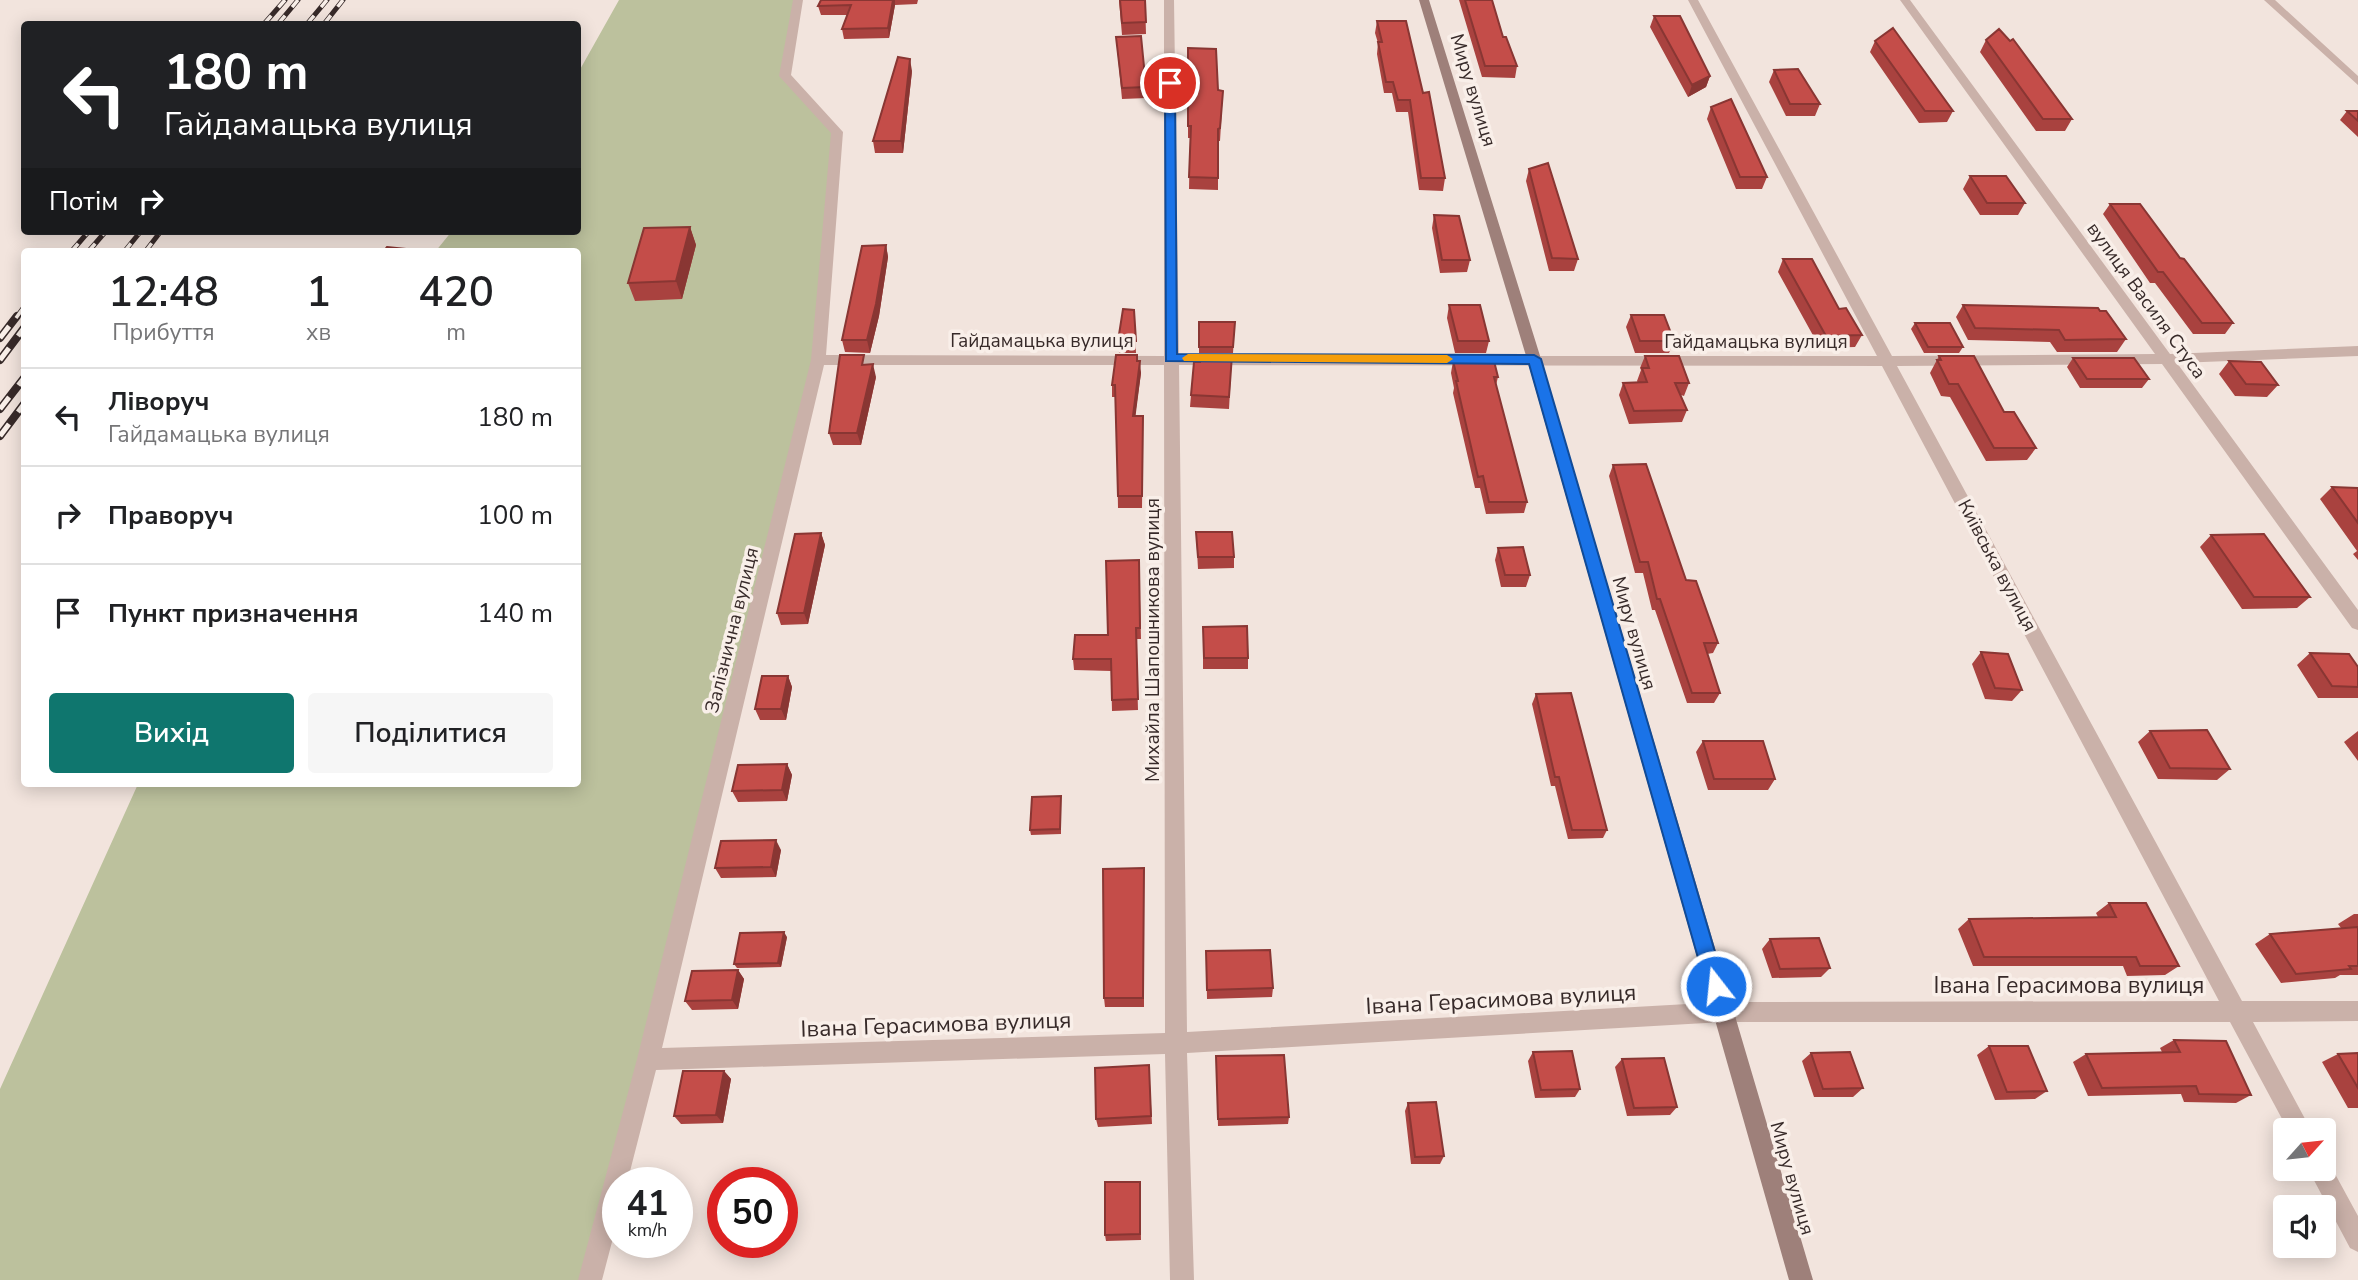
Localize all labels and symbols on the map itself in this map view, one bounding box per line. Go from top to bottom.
street label: Миру вулиця [1444,31,1503,150]
pin [1140,53,1200,113]
street label: вулиця Василя Стуса [2080,217,2212,384]
street label: Гайдамацька вулиця [950,328,1134,354]
street label: Гайдамацька вулиця [1664,329,1848,355]
street label: Київська вулиця [1951,495,2043,636]
street label: Михайла Шапошникова вулиця [1140,498,1166,782]
street label: Залізнична вулиця [699,545,765,716]
street label: Миру вулиця [1605,574,1663,693]
position arrow [1679,949,1753,1023]
street label: Івана Герасимова вулиця [1934,970,2205,1001]
street label: Івана Герасимова вулиця [1365,977,1637,1022]
street label: Івана Герасимова вулиця [800,1004,1072,1045]
north arrow [2273,1118,2336,1181]
street label: Миру вулиця [1763,1119,1821,1238]
speed limit sign: 50 [707,1167,798,1258]

